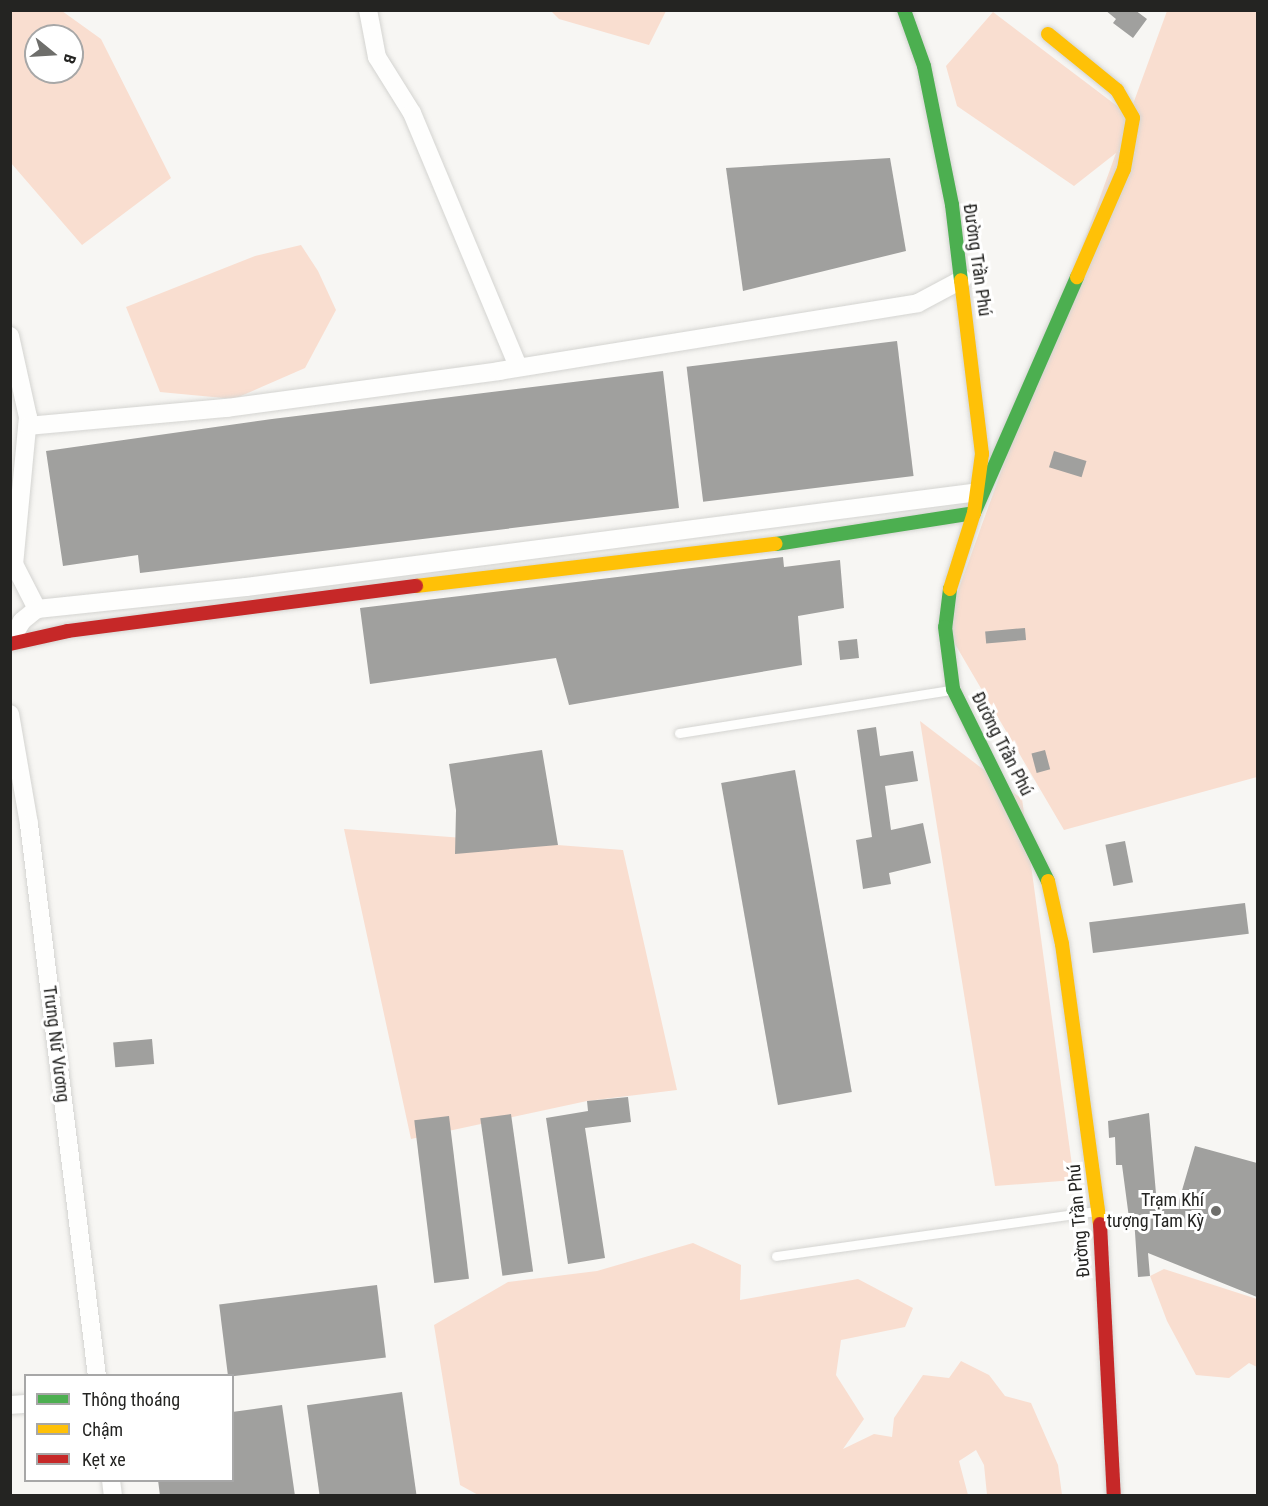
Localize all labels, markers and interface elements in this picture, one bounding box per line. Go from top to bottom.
north arrow [24,24,84,84]
text: B [59,52,80,66]
street label: Đường Trần Phú [958,202,996,318]
street label: Đường Trần Phú [967,688,1037,800]
street label: Trưng Nữ Vương [38,984,74,1104]
street label: Đường Trần Phú [1063,1163,1095,1279]
place label: Trạm Khí tượng Tam Kỳ [1106,1190,1204,1232]
marker: Trạm Khí tượng Tam Kỳ [1209,1204,1223,1218]
legend [24,1374,234,1482]
text: Thông thoáng [82,1389,180,1410]
text: Chậm [82,1419,123,1440]
text: Kẹt xe [82,1449,126,1470]

